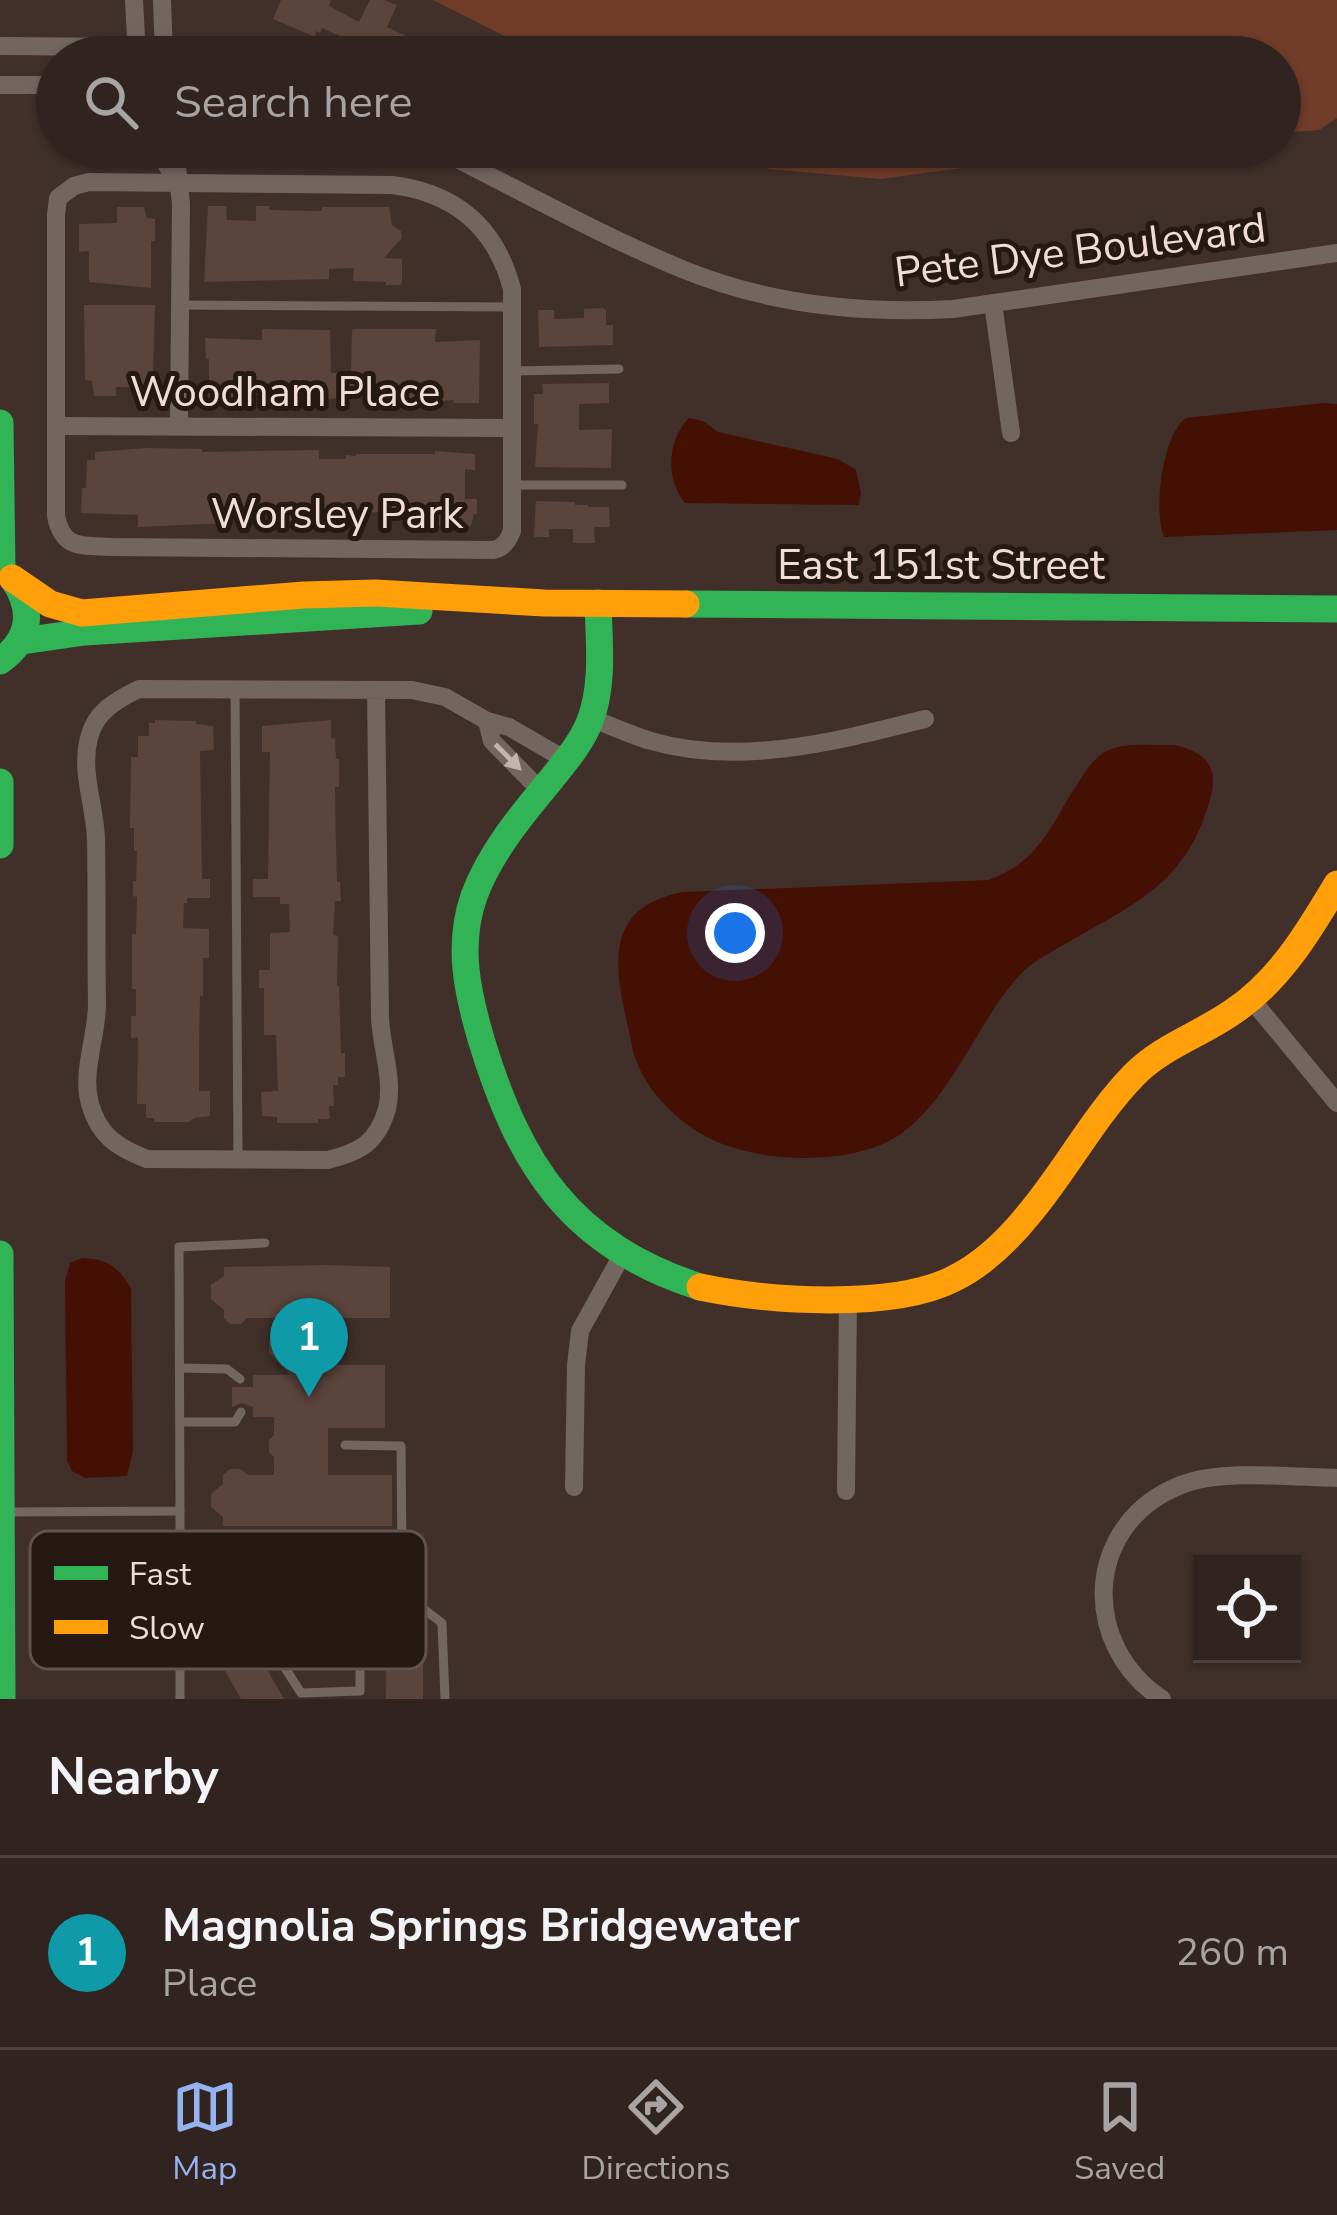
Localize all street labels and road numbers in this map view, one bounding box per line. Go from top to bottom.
street label: Pete Dye Boulevard [891,199,1269,302]
street label: Woodham Place [130,364,440,421]
street label: Worsley Park [211,486,464,543]
street label: East 151st Street [777,537,1105,594]

